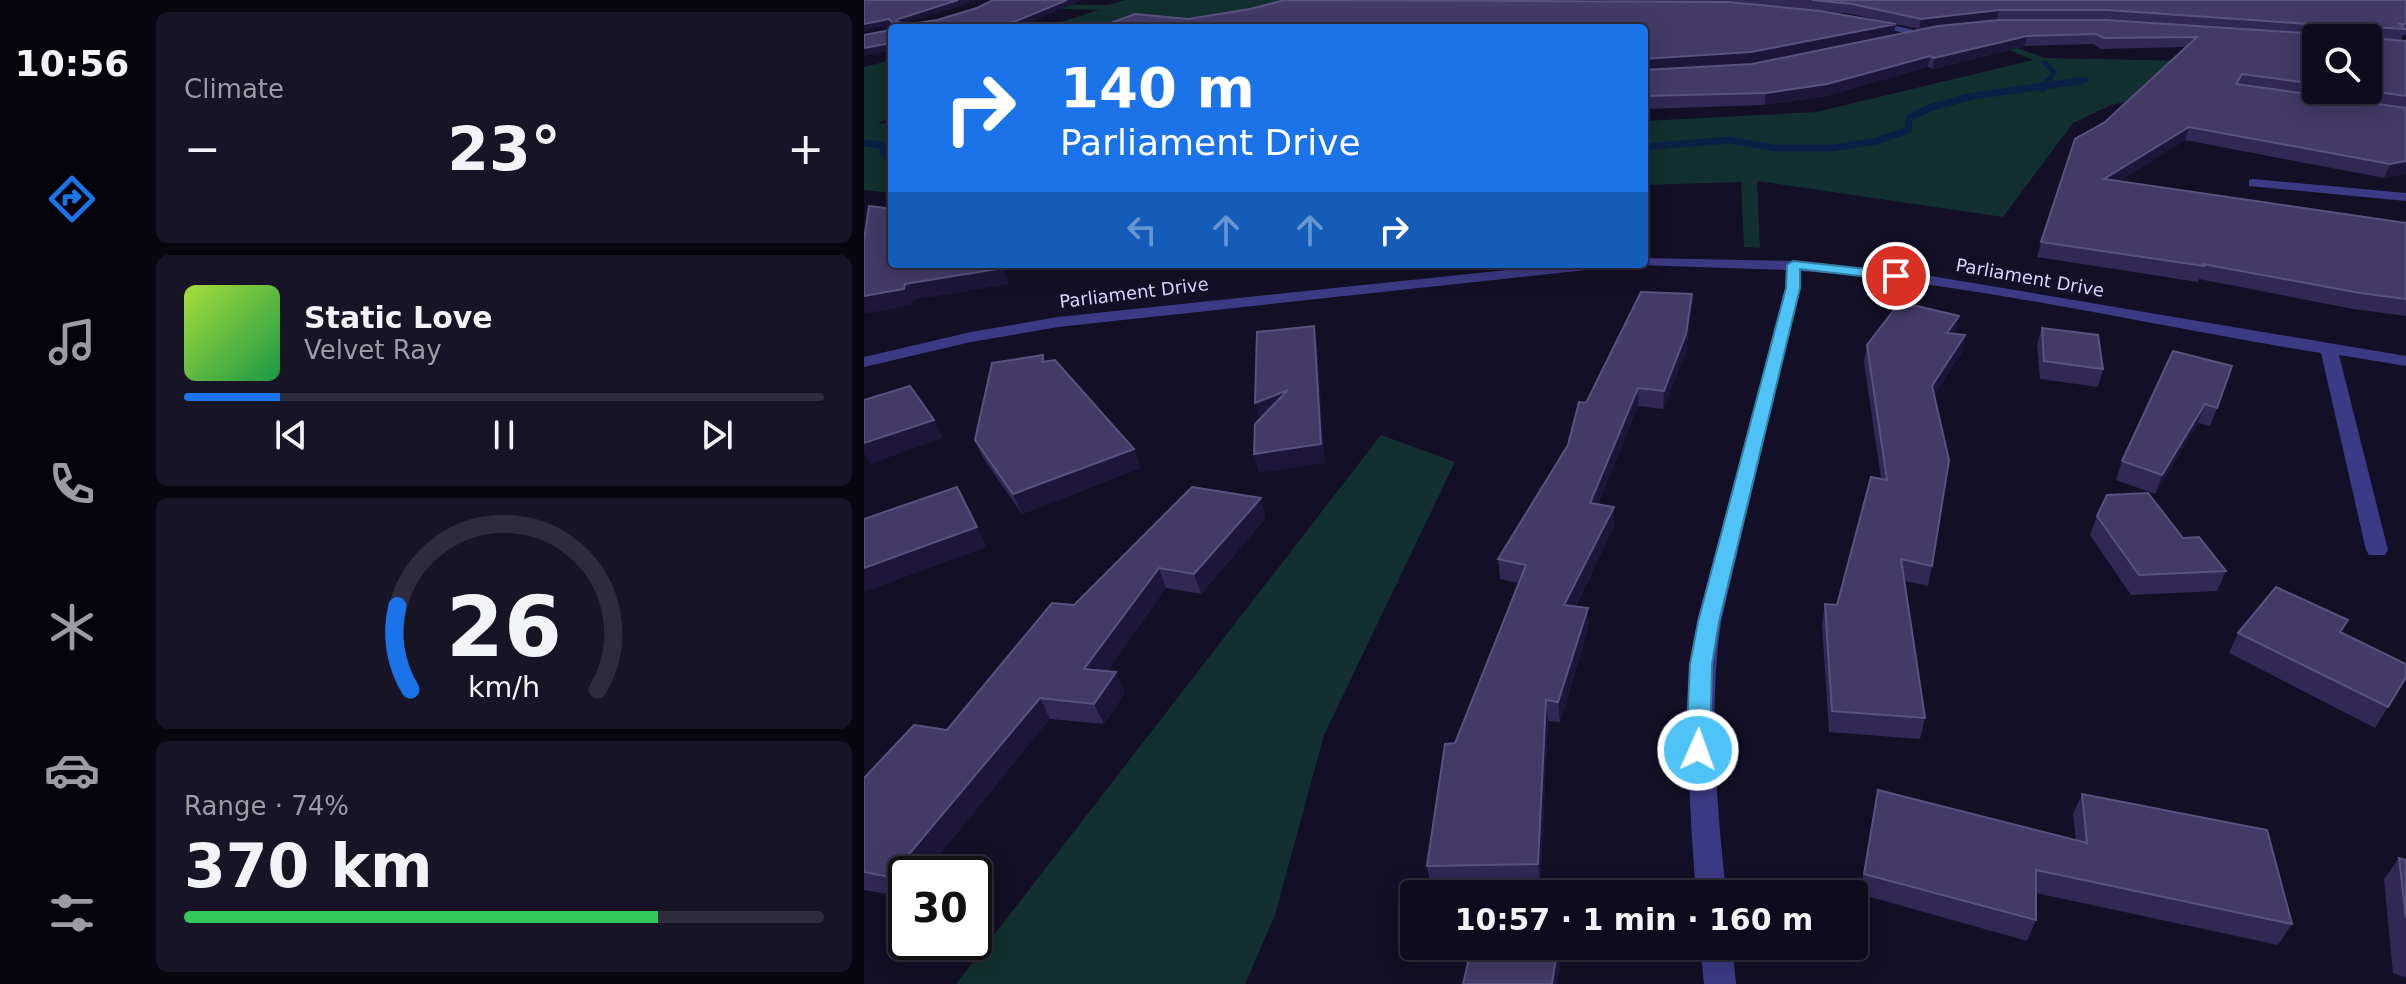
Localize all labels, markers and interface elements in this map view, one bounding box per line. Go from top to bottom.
map controls [2302,24,2382,104]
button: search [2302,24,2382,104]
text: 10:56 [15,43,129,84]
text: 140 m [1060,55,1255,120]
icon: right [928,56,1032,160]
text: Climate [184,74,284,104]
text: 23° [447,114,561,184]
text: Parliament Drive [1060,122,1361,163]
text: − [184,123,221,174]
text: + [787,123,824,174]
icon: directions [44,171,100,227]
icon: left [1120,208,1164,252]
icon: ahead [1204,208,1248,252]
icon: ahead [1288,208,1332,252]
icon: right [1372,208,1416,252]
pin [1862,242,1930,310]
icon: arrive [1874,254,1918,298]
street label: Parliament Drive [1954,254,2106,301]
street label: Parliament Drive [1058,273,1210,312]
text: Static Love [304,300,493,335]
icon: music [44,314,100,370]
text: Velvet Ray [304,335,442,365]
icon: previous [269,413,313,457]
icon: pause [482,413,526,457]
icon: next [695,413,739,457]
icon: phone [44,456,100,512]
text: 26 [446,578,562,675]
icon: climate [44,599,100,655]
text: km/h [468,670,540,704]
position arrow [1656,708,1740,792]
icon: car [44,742,100,798]
text: Range · 74% [184,791,349,821]
text: 370 km [184,831,433,901]
speed limit sign: 30 [888,856,992,960]
icon: filters [44,885,100,941]
text: 10:57 · 1 min · 160 m [1455,902,1813,937]

